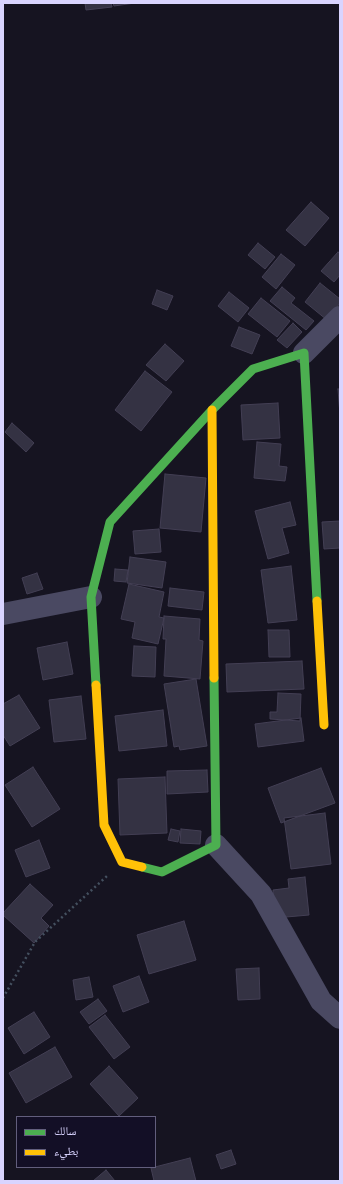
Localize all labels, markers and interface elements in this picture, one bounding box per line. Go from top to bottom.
legend [16,1116,156,1168]
text: سالك [54,1124,76,1138]
text: بطيء [54,1144,78,1158]

